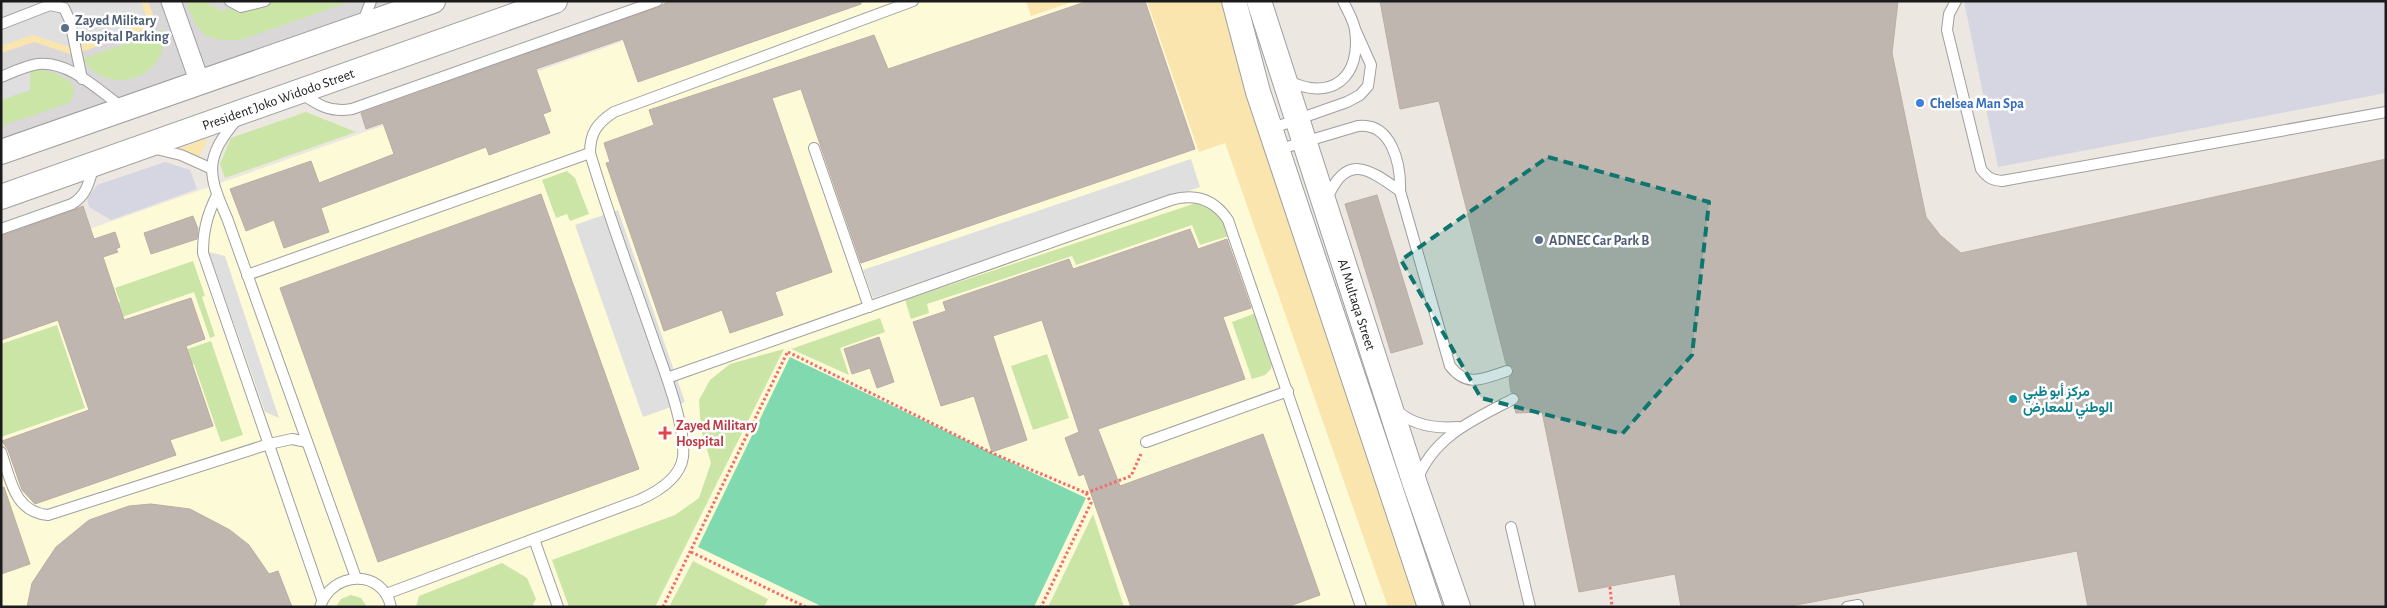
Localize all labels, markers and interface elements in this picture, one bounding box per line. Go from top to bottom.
place label: Zayed Military Hospital Parking [75,14,170,44]
marker: Zayed Military Hospital Parking [59,22,71,34]
street label: President Joko Widodo Street [201,66,357,133]
marker: Chelsea Man Spa [1914,97,1926,109]
place label: Chelsea Man Spa [1930,97,2024,111]
marker: ADNEC Car Park B [1533,234,1545,246]
place label: ADNEC Car Park B [1549,234,1649,248]
street label: Al Multaqa Street [1335,257,1378,353]
place label: مركز أبو ظبي الوطني للمعارض [2023,383,2113,419]
marker: مركز أبو ظبي الوطني للمعارض [2007,393,2019,405]
place label: Zayed Military Hospital [676,419,758,449]
marker: Zayed Military Hospital [658,426,672,440]

